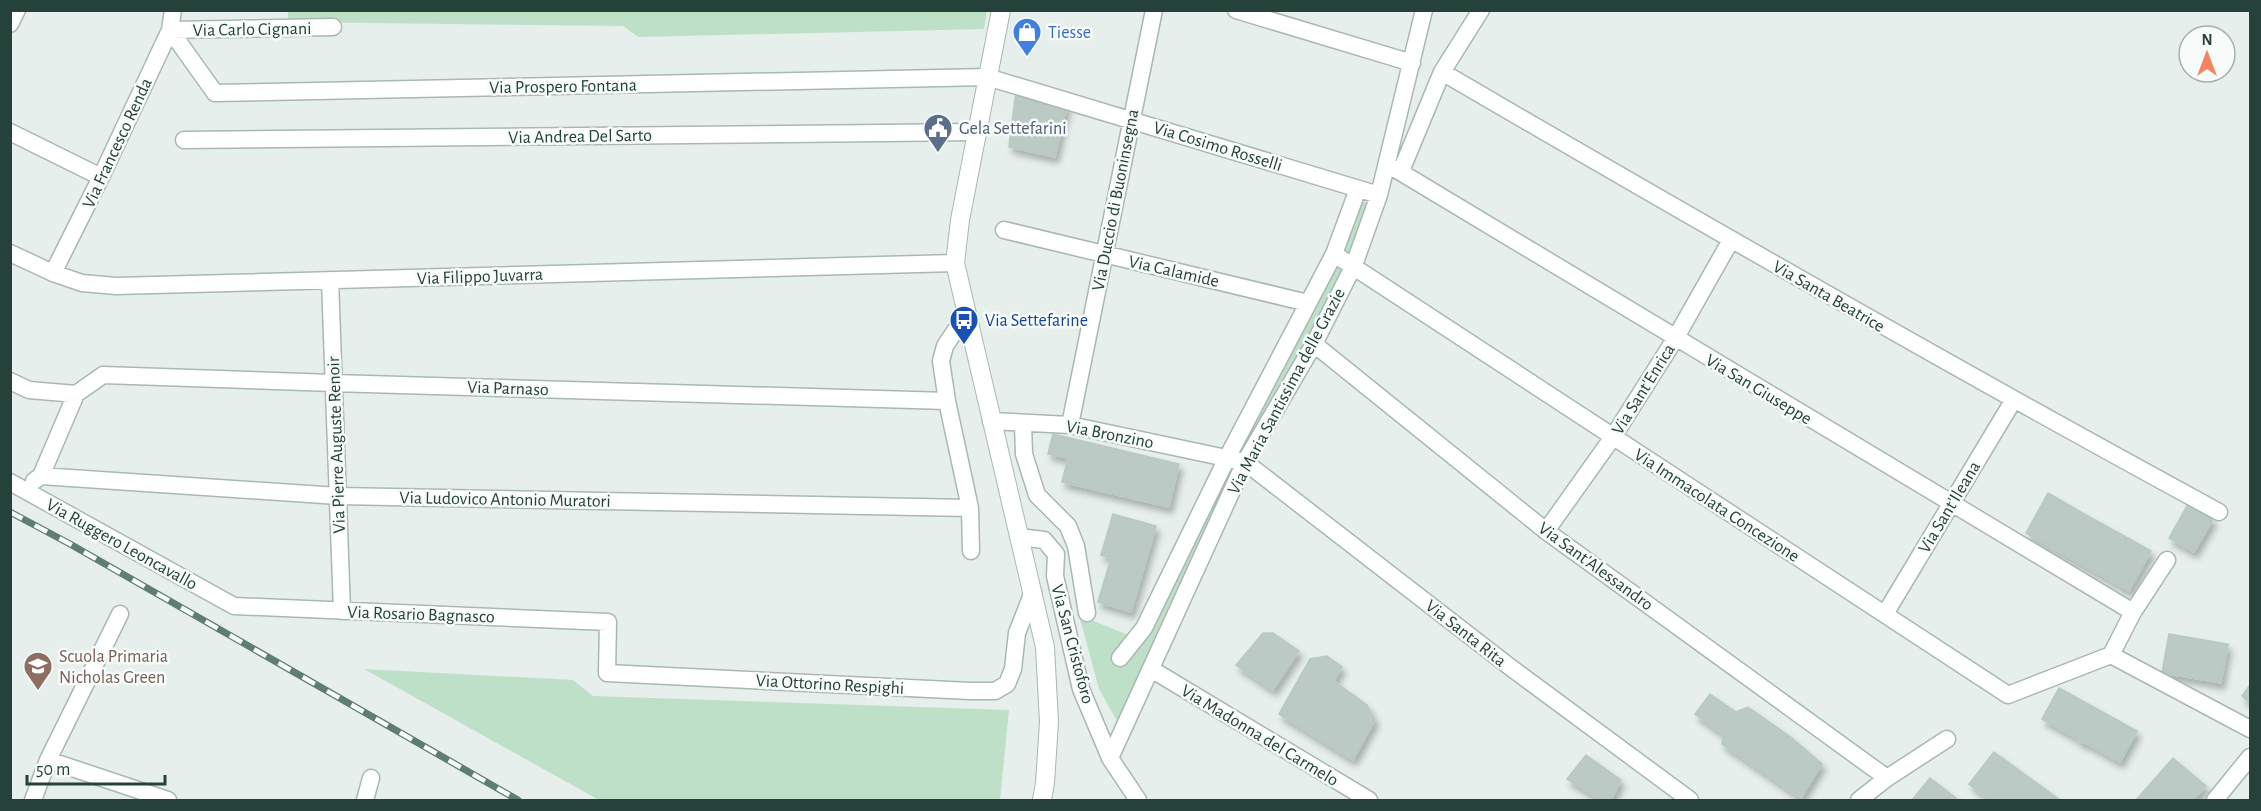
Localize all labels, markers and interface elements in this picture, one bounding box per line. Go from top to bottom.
shop icon: Tiesse [1011,16,1043,58]
street label: Via Carlo Cignani [192,20,312,40]
place label: Tiesse [1048,24,1091,42]
north arrow [2177,24,2237,84]
text: N [2201,32,2213,48]
street label: Via Francesco Renda [80,76,156,211]
street label: Via Prospero Fontana [489,77,637,97]
street label: Via Duccio di Buoninsegna [1090,108,1142,293]
public building icon: Gela Settefarini [922,112,954,154]
street label: Via Cosimo Rosselli [1151,119,1284,175]
place label: Gela Settefarini [959,120,1067,138]
street label: Via Andrea Del Sarto [508,127,652,147]
street label: Via Calamide [1127,253,1221,291]
street label: Via Santa Beatrice [1770,258,1887,336]
street label: Via Filippo Juvarra [417,266,544,288]
street label: Via Maria Santissima delle Grazie [1225,285,1349,498]
bus stop icon: Via Settefarine [948,304,980,346]
place label: Via Settefarine [985,312,1088,330]
street label: Via Sant'Enrica [1609,341,1679,438]
street label: Via San Giuseppe [1702,351,1815,429]
street label: Via Pierre Auguste Renoir [325,356,349,534]
street label: Via Parnaso [467,379,549,399]
street label: Via Bronzino [1064,418,1155,452]
street label: Via Immacolata Concezione [1631,446,1802,566]
street label: Via Sant'Ileana [1915,458,1984,557]
street label: Via Ludovico Antonio Muratori [399,489,611,511]
street label: Via Ruggero Leoncavallo [43,496,200,594]
street label: Via Sant'Alessandro [1535,519,1656,615]
street label: Via San Cristoforo [1047,583,1097,706]
street label: Via Santa Rita [1422,597,1509,671]
street label: Via Rosario Bagnasco [347,603,495,627]
place label: Scuola Primaria Nicholas Green [59,648,168,687]
school or university icon: Scuola Primaria Nicholas Green [22,650,54,692]
street label: Via Ottorino Respighi [755,672,905,698]
street label: Via Madonna del Carmelo [1178,682,1341,790]
scale bar [27,748,165,786]
text: 50 m [36,761,70,779]

